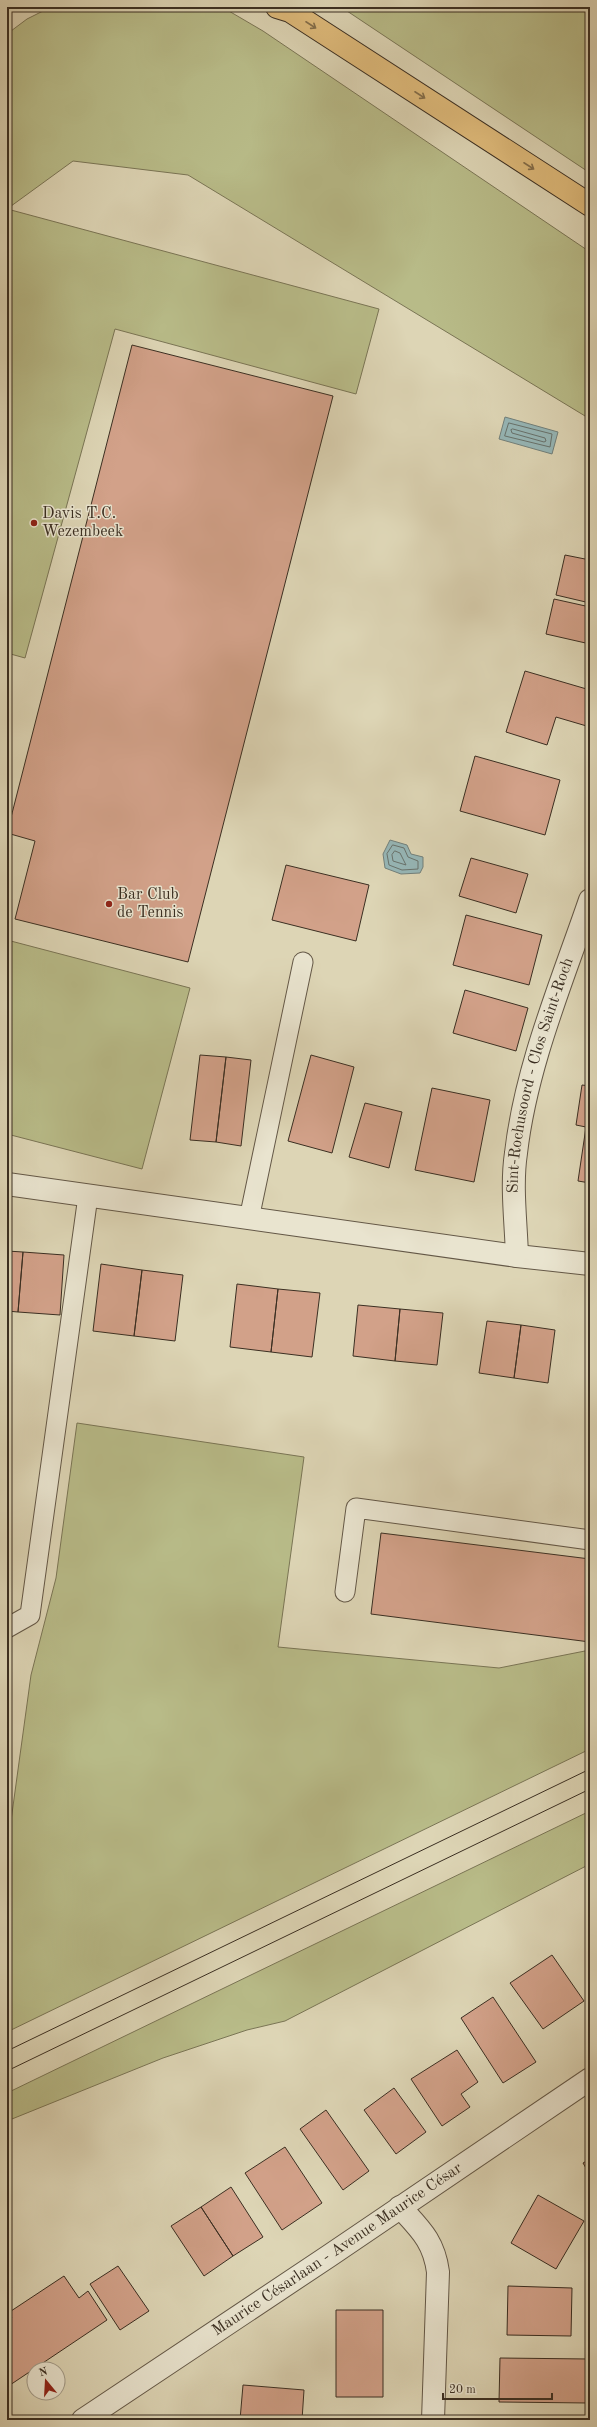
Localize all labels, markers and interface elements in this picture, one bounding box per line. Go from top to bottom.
one-way arrow [305,21,316,29]
one-way arrow [414,92,426,100]
one-way arrow [523,162,534,170]
place label: Davis T.C. Wezembeek [42,506,123,540]
marker: Davis T.C. Wezembeek [29,518,39,528]
place label: Bar Club de Tennis [117,887,183,921]
marker: Bar Club de Tennis [104,899,114,909]
street label: Sint-Rochusoord - Clos Saint-Roch [506,956,577,1193]
street label: Maurice Césarlaan - Avenue Maurice César [209,2160,465,2339]
north arrow [26,2361,66,2401]
text: N [38,2366,50,2379]
scale bar [443,2375,552,2401]
text: 20 m [449,2384,476,2396]

